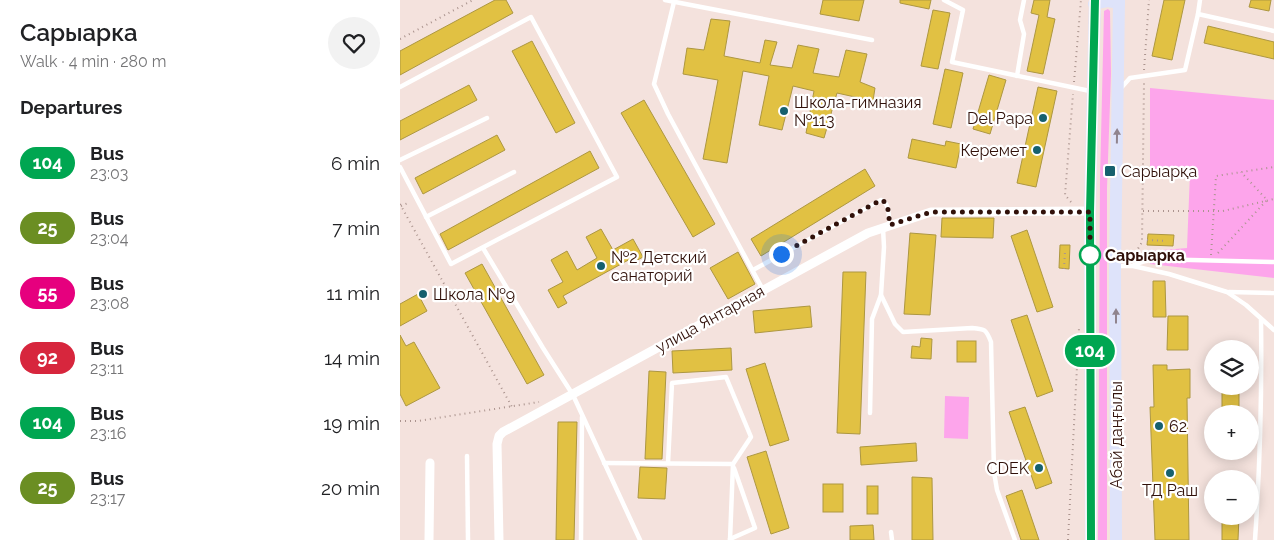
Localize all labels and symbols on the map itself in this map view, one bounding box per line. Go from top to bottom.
place label: Школа-гимназия №113 [794,93,922,130]
marker: Школа-гимназия №113 [778,105,790,117]
place label: Del Papa [967,109,1033,128]
marker: Del Papa [1037,112,1049,124]
one-way arrow [1113,128,1121,144]
place label: Керемет [960,141,1027,160]
marker: Керемет [1031,144,1043,156]
place label: Сарыарқа [1121,162,1197,181]
marker: Сарыарқа [1103,164,1117,178]
your location [769,242,794,267]
marker: Сарыарка [1079,244,1101,266]
place label: Сарыарка [1105,246,1185,265]
place label: №2 Детский санаторий [611,248,707,285]
marker: №2 Детский санаторий [595,260,607,272]
street label: улица Янтарная [652,281,768,357]
place label: Школа №9 [433,285,515,304]
marker: Школа №9 [417,288,429,300]
one-way arrow [1112,308,1120,324]
line badge: 104 [1061,335,1119,367]
street label: Абай даңғылы [1107,381,1126,489]
place label: 62 [1169,417,1187,436]
marker: 62 [1153,420,1165,432]
place label: CDEK [987,459,1030,478]
marker: CDEK [1033,462,1045,474]
marker: ТД Раш [1164,467,1176,479]
place label: ТД Раш [1142,481,1198,500]

